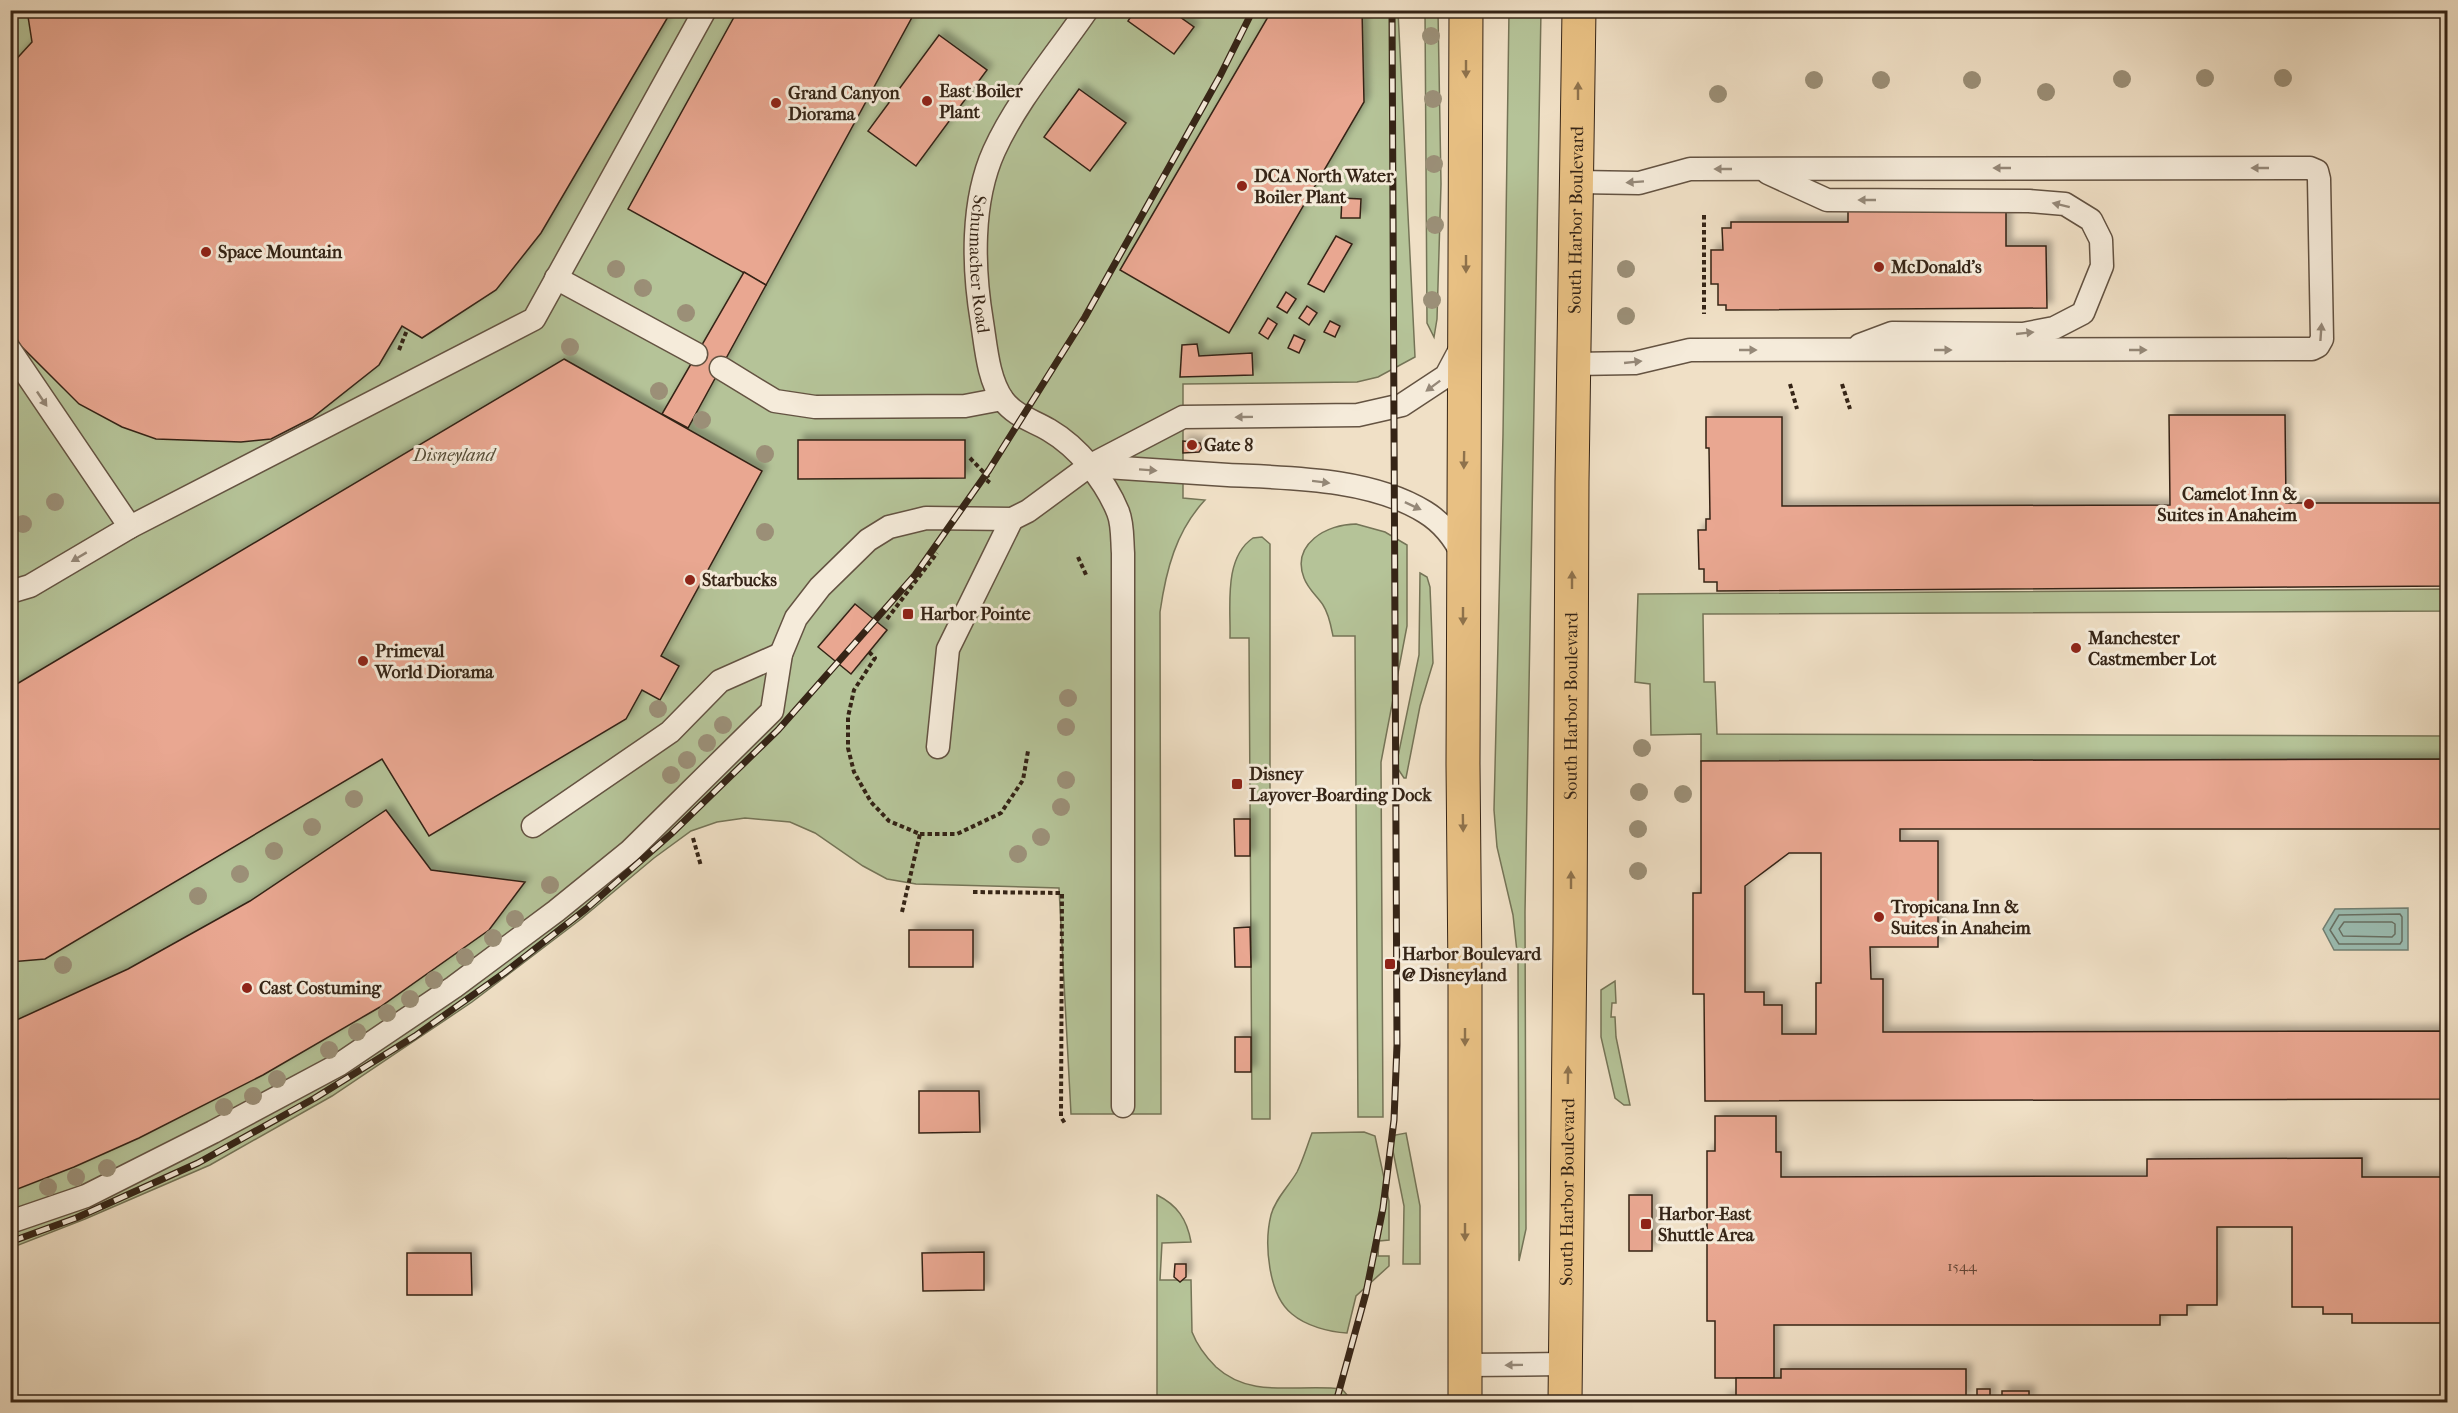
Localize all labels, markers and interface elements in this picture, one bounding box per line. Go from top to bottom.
one-way arrow [1461,59,1471,78]
place label: East Boiler Plant [939,81,1023,123]
one-way arrow [1573,81,1583,100]
place label: Grand Canyon Diorama [788,83,900,125]
marker: East Boiler Plant [920,94,934,108]
marker: Grand Canyon Diorama [769,96,783,110]
street label: South Harbor Boulevard [1564,126,1588,314]
one-way arrow [1992,163,2011,173]
one-way arrow [2250,163,2269,173]
one-way arrow [1713,164,1732,174]
place label: DCA North Water Boiler Plant [1254,166,1394,208]
one-way arrow [1625,177,1644,187]
marker: DCA North Water Boiler Plant [1235,179,1249,193]
street label: Schumacher Road [965,193,994,335]
one-way arrow [1857,195,1876,205]
one-way arrow [2052,199,2070,209]
place label: Space Mountain [218,242,343,263]
marker: Space Mountain [199,245,213,259]
one-way arrow [1461,254,1471,273]
place label: McDonald's [1890,257,1982,278]
marker: McDonald's [1872,260,1886,274]
one-way arrow [2316,323,2325,342]
one-way arrow [2016,328,2035,337]
one-way arrow [1739,345,1758,355]
one-way arrow [1934,345,1953,355]
one-way arrow [2129,345,2148,355]
one-way arrow [1623,357,1642,367]
one-way arrow [1425,379,1440,391]
one-way arrow [36,390,48,406]
one-way arrow [1235,412,1254,422]
place label: Gate 8 [1204,435,1253,456]
marker: Gate 8 [1185,438,1199,452]
park label: Disneyland [412,445,498,466]
one-way arrow [1460,451,1469,470]
one-way arrow [1138,465,1157,474]
one-way arrow [1312,477,1331,486]
place label: Camelot Inn & Suites in Anaheim [2157,484,2298,526]
marker: Camelot Inn & Suites in Anaheim [2302,497,2316,511]
one-way arrow [1404,502,1422,512]
one-way arrow [70,552,87,562]
place label: Starbucks [702,570,777,591]
one-way arrow [1567,570,1577,589]
marker: Starbucks [683,573,697,587]
place label: Harbor Pointe [920,604,1031,625]
marker: Harbor Pointe [901,607,915,621]
one-way arrow [1458,607,1468,626]
street label: South Harbor Boulevard [1561,612,1582,800]
place label: Manchester Castmember Lot [2087,628,2217,670]
place label: Primeval World Diorama [374,641,494,683]
marker: Manchester Castmember Lot [2069,641,2083,655]
marker: Primeval World Diorama [356,654,370,668]
place label: Disney Layover-Boarding Dock [1249,764,1432,806]
marker: Disney Layover-Boarding Dock [1230,777,1244,791]
one-way arrow [1459,813,1468,832]
one-way arrow [1566,870,1575,889]
place label: Tropicana Inn & Suites in Anaheim [1890,897,2032,939]
marker: Tropicana Inn & Suites in Anaheim [1872,910,1886,924]
place label: Harbor Boulevard @ Disneyland [1402,944,1542,986]
marker: Harbor Boulevard @ Disneyland [1383,957,1397,971]
place label: Cast Costuming [259,978,383,999]
marker: Cast Costuming [240,981,254,995]
one-way arrow [1460,1027,1470,1046]
one-way arrow [1564,1065,1573,1084]
street label: South Harbor Boulevard [1556,1098,1579,1286]
place label: Harbor-East Shuttle Area [1658,1204,1755,1246]
marker: Harbor-East Shuttle Area [1639,1217,1653,1231]
one-way arrow [1460,1222,1470,1241]
house number: 1544 [1947,1257,1978,1275]
one-way arrow [1505,1360,1524,1370]

